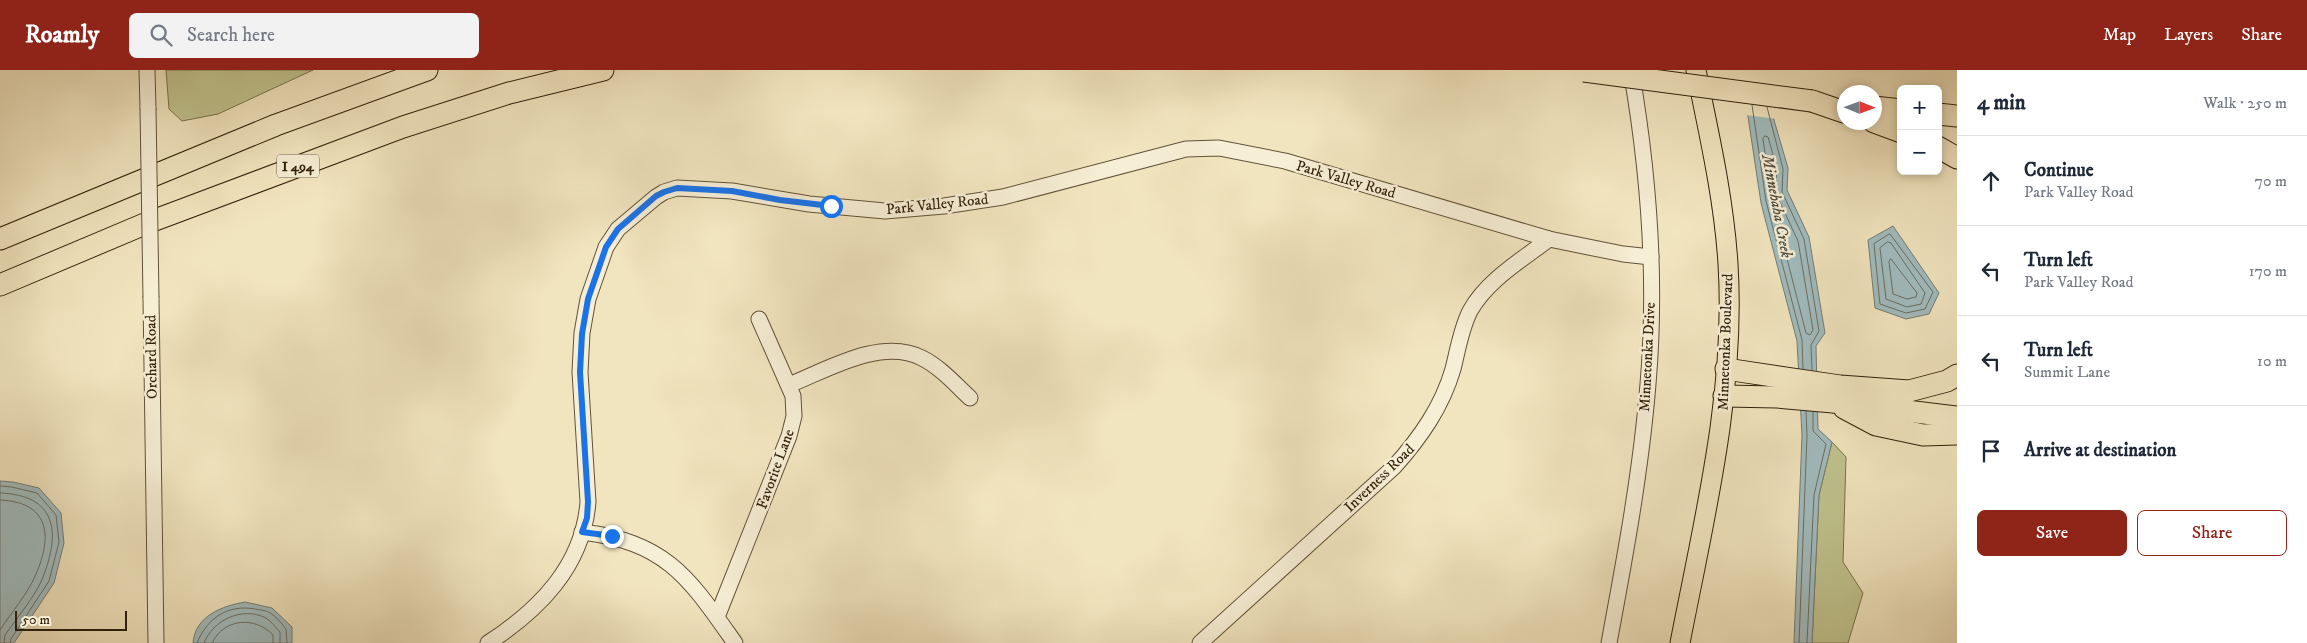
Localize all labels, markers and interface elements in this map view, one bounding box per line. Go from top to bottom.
search box [129,13,479,58]
text: Roamly [25,20,99,50]
icon: search [147,21,175,49]
text: Search here [187,24,275,47]
text: Map [2103,24,2136,46]
text: Layers [2164,24,2213,46]
text: Share [2241,24,2282,46]
north arrow [1837,85,1882,130]
map controls [1897,85,1942,175]
button: + [1897,85,1942,130]
text: 4 min [1977,90,2026,116]
text: Walk · 250 m [2203,93,2287,113]
button: − [1897,130,1942,175]
water label: Minnehaha Creek [1757,152,1797,260]
road number: I 494 [277,154,319,178]
street label: Park Valley Road [1294,156,1398,203]
text: Continue [2024,159,2094,182]
icon: ahead [1977,167,2005,195]
text: 70 m [2255,171,2287,191]
text: Park Valley Road [2024,182,2134,202]
street label: Park Valley Road [885,190,990,219]
route start [820,195,843,218]
text: Turn left [2024,249,2093,272]
icon: left [1977,257,2005,285]
text: 170 m [2249,261,2287,281]
text: Park Valley Road [2024,272,2134,292]
street label: Minnetonka Boulevard [1714,273,1737,411]
street label: Minnetonka Drive [1635,302,1660,412]
street label: Orchard Road [141,314,162,399]
text: Turn left [2024,339,2093,362]
icon: left [1977,347,2005,375]
text: 10 m [2257,351,2287,371]
text: Summit Lane [2024,362,2110,382]
street label: Favorite Lane [752,427,799,512]
icon: arrive [1977,437,2005,465]
text: Arrive at destination [2024,439,2176,462]
street label: Inverness Road [1340,440,1419,517]
button: Save [1977,510,2127,556]
button: Share [2137,510,2287,556]
route end [601,525,624,548]
scale bar [15,608,128,631]
text: 50 m [22,611,50,629]

